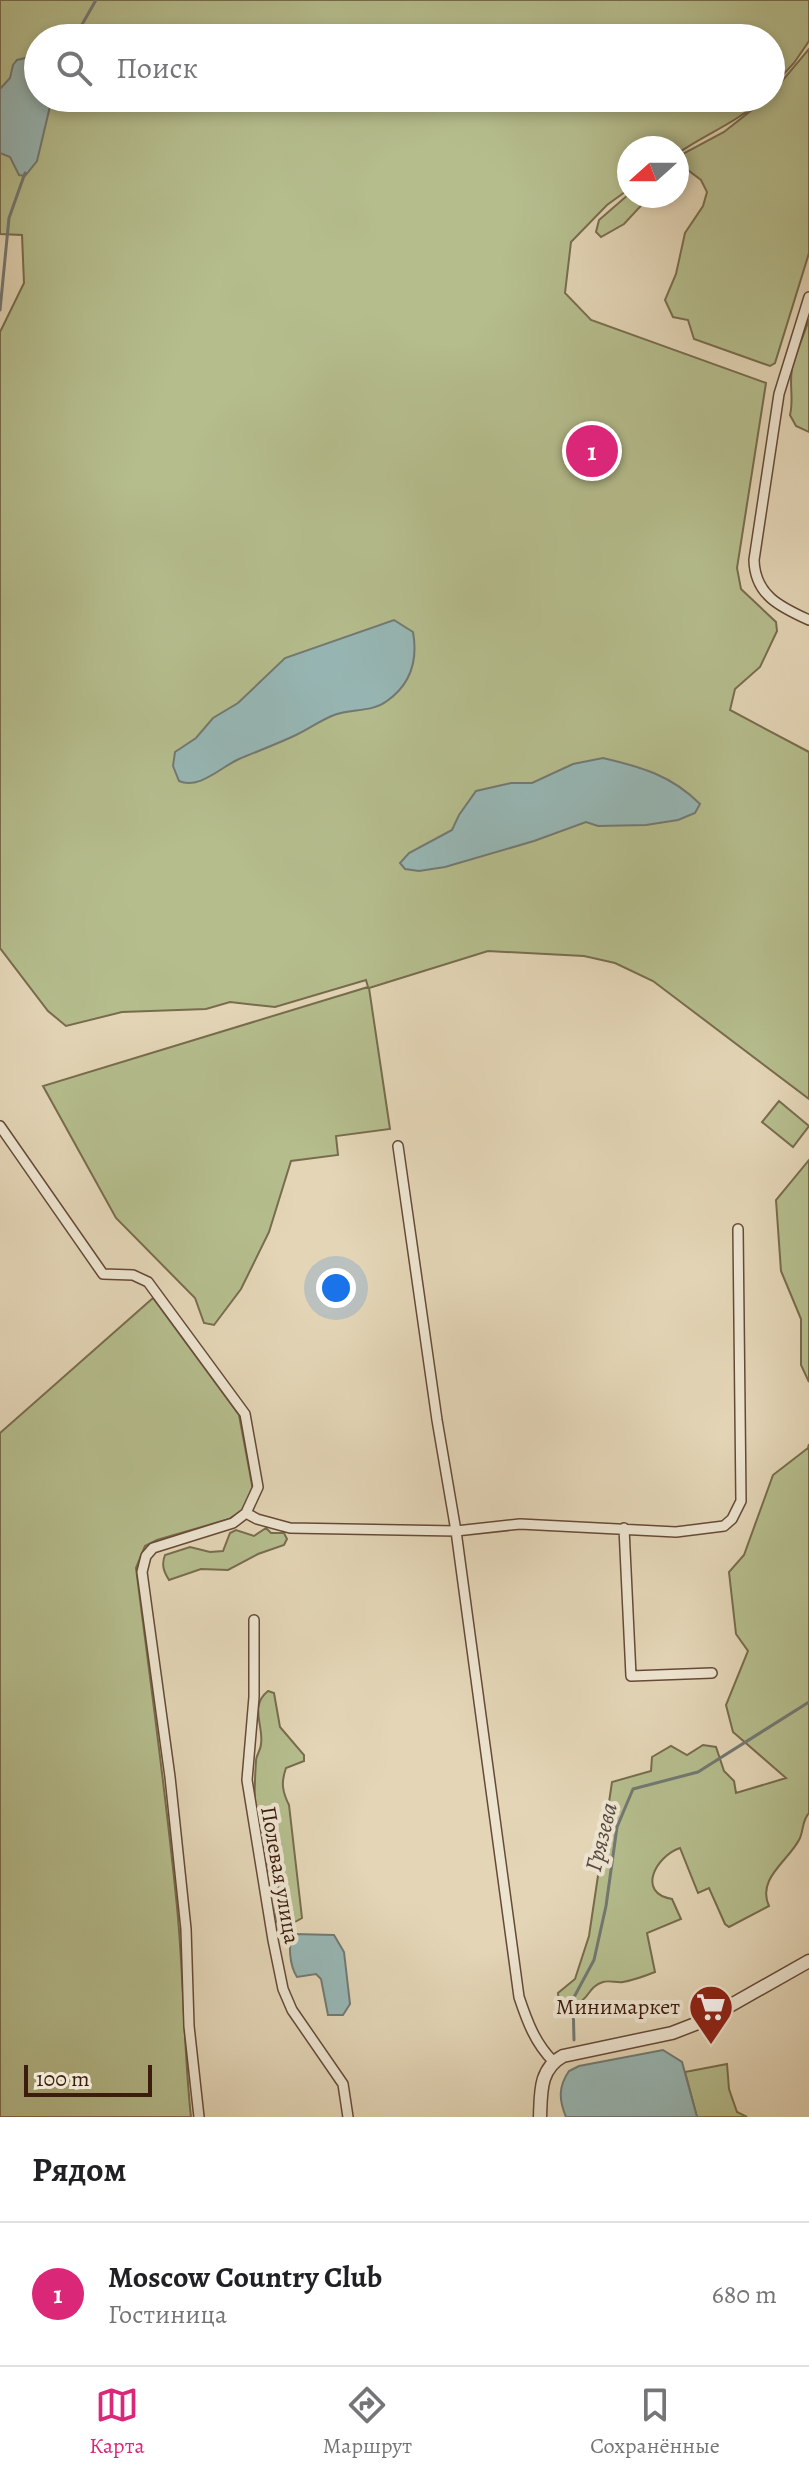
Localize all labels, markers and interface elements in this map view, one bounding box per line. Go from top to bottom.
search box [24,24,785,112]
icon: search [52,46,96,90]
text: Поиск [116,48,198,88]
north arrow [617,136,689,208]
pin: 1 [566,421,618,481]
your location [316,1268,356,1308]
water label: Грязева [577,1799,625,1875]
street label: Полевая улица [253,1804,307,1947]
supermarket icon: Минимаркет [687,1983,735,2046]
place label: Минимаркет [556,1992,680,2022]
scale bar [24,2061,152,2097]
text: 100 m [36,2064,90,2094]
text: Рядом [32,2146,126,2193]
text: Moscow Country Club [108,2257,382,2297]
text: 1 [53,2277,63,2312]
text: 680 m [712,2277,777,2312]
text: Гостиница [108,2297,227,2332]
tab: Карта [89,2383,145,2461]
tab: Маршрут [323,2383,412,2461]
tab: Сохранённые [590,2383,720,2461]

